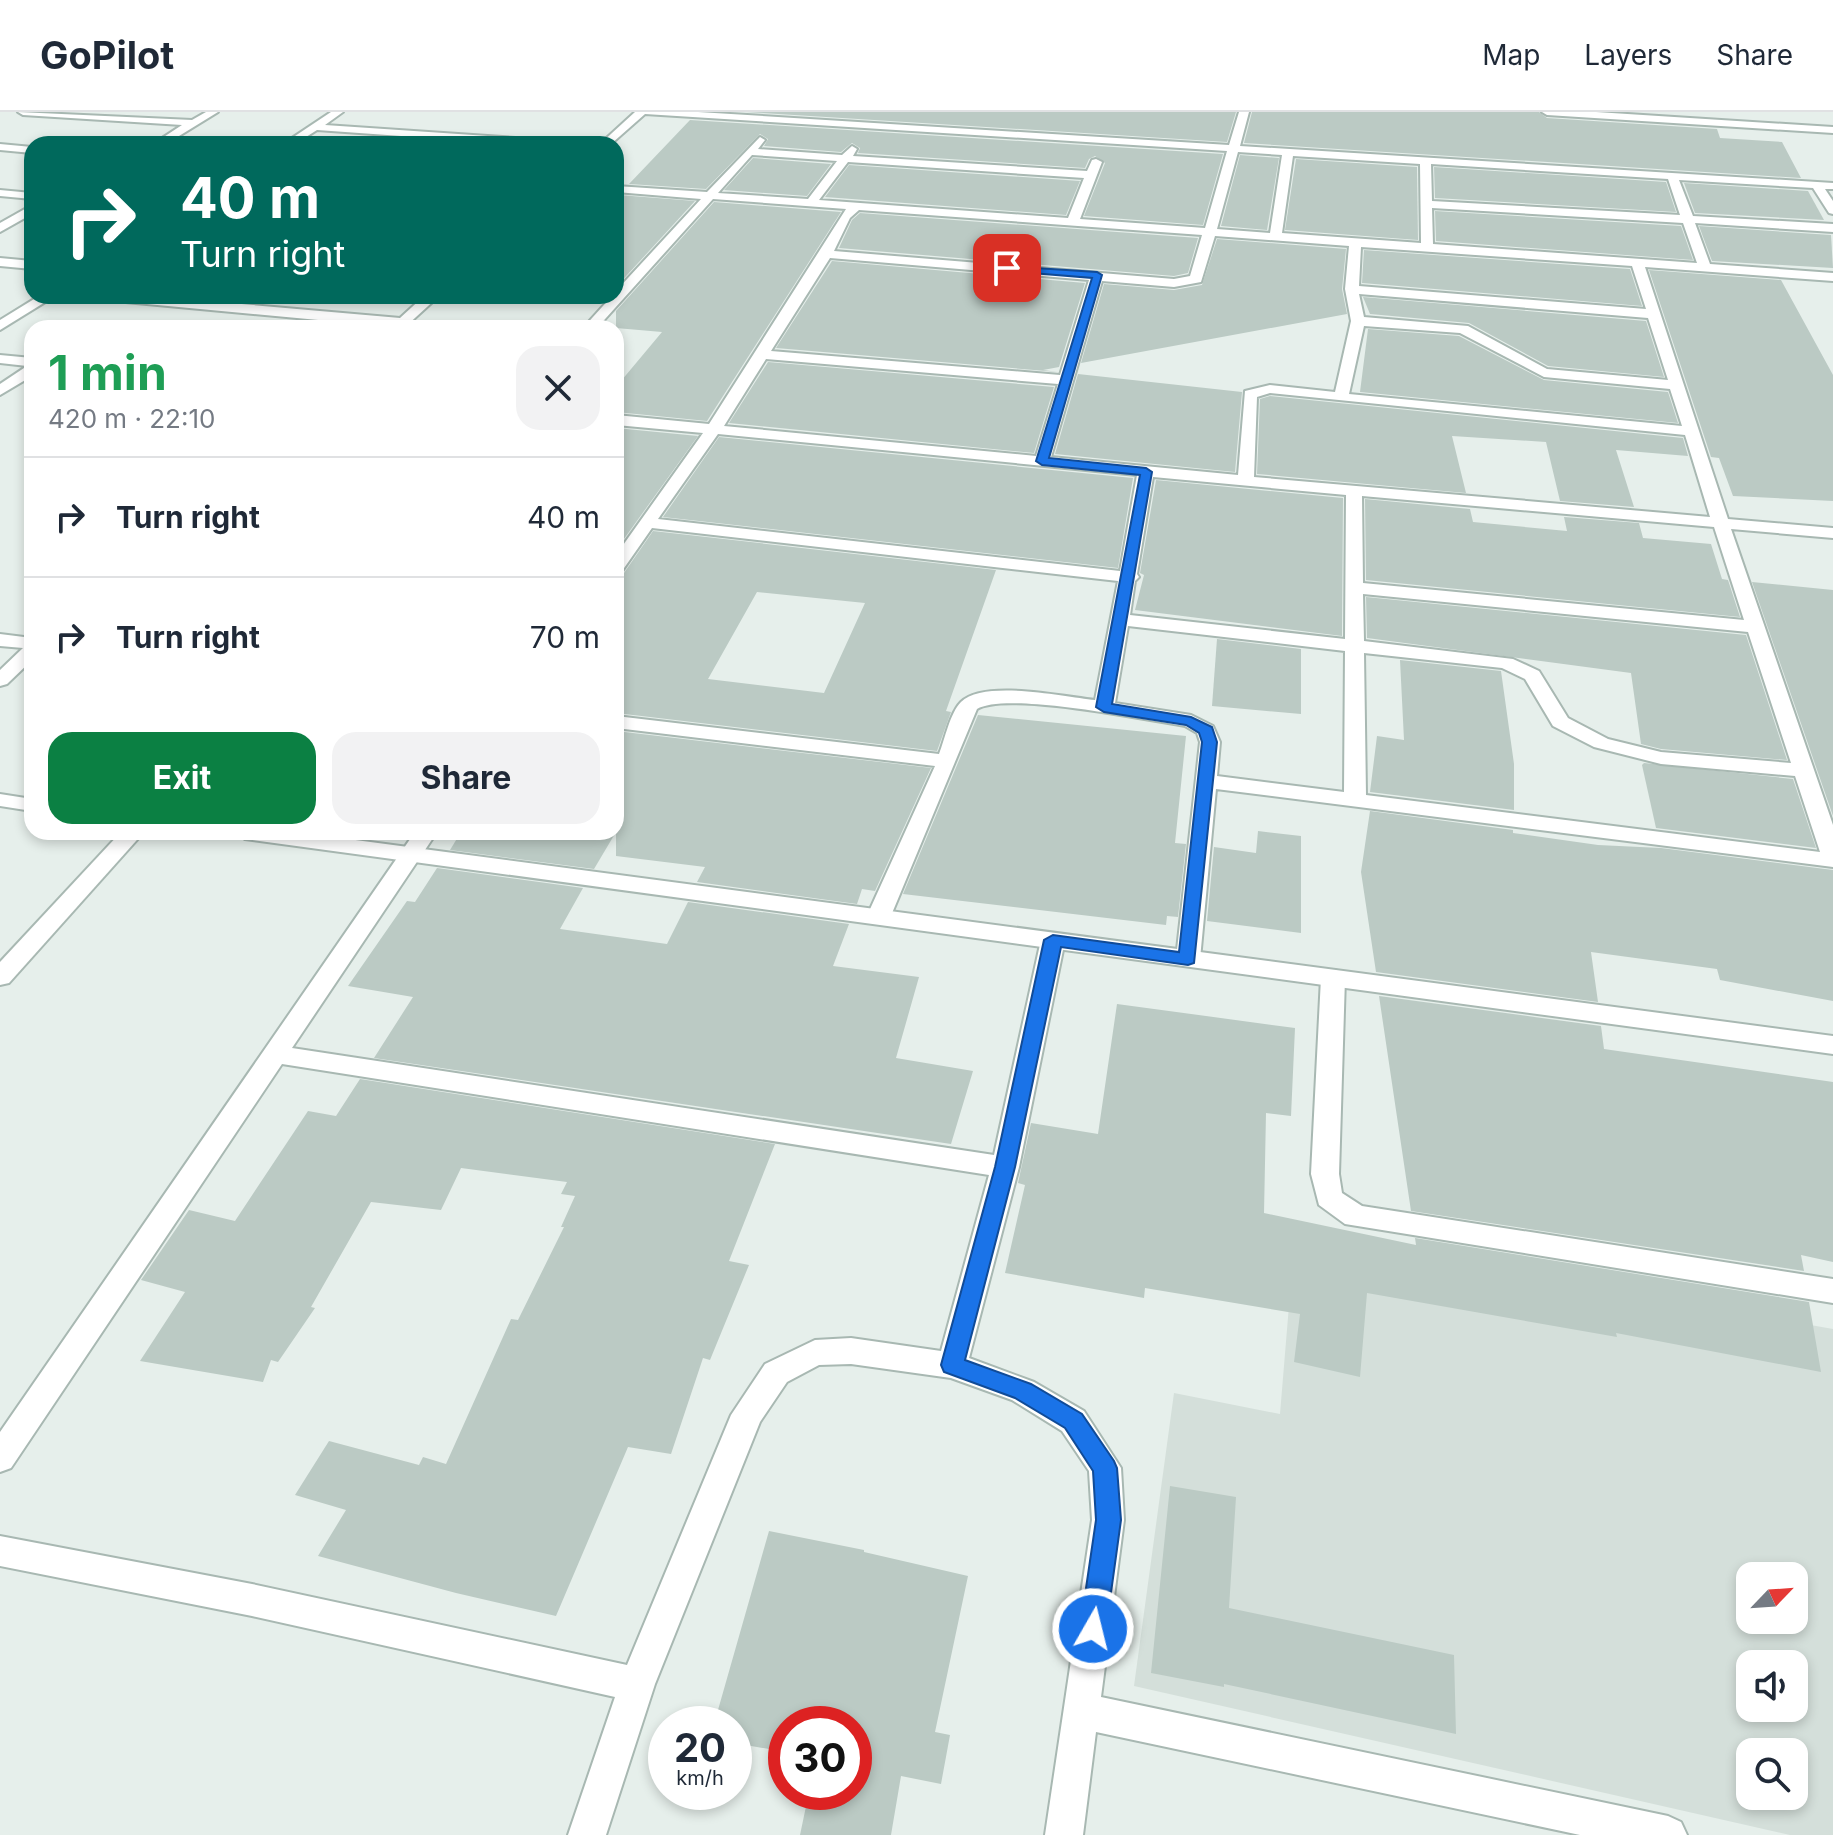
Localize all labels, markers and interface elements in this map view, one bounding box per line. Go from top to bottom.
text: GoPilot [40,32,174,78]
text: Map [1482,38,1540,72]
text: Layers [1584,38,1672,72]
text: Share [1716,38,1793,72]
text: 40 m [180,164,320,232]
icon: right [48,168,152,272]
text: Turn right [180,232,345,276]
pin [973,234,1041,302]
icon: arrive [985,246,1029,290]
text: 1 min [48,343,167,402]
button: close [516,346,600,430]
text: 420 m · 22:10 [48,403,215,434]
icon: right [48,495,92,539]
text: Turn right [116,499,260,535]
text: 40 m [527,499,600,535]
icon: right [48,615,92,659]
text: Turn right [116,619,260,655]
text: 70 m [530,619,600,655]
button: Exit [48,732,316,824]
button: Share [332,732,600,824]
north arrow [1736,1562,1808,1634]
map controls [1736,1562,1808,1810]
position arrow [1051,1587,1135,1671]
button: sound [1736,1650,1808,1722]
speed limit sign: 30 [768,1706,872,1810]
text: 20 [674,1723,726,1772]
button: search [1736,1738,1808,1810]
text: km/h [676,1766,724,1790]

